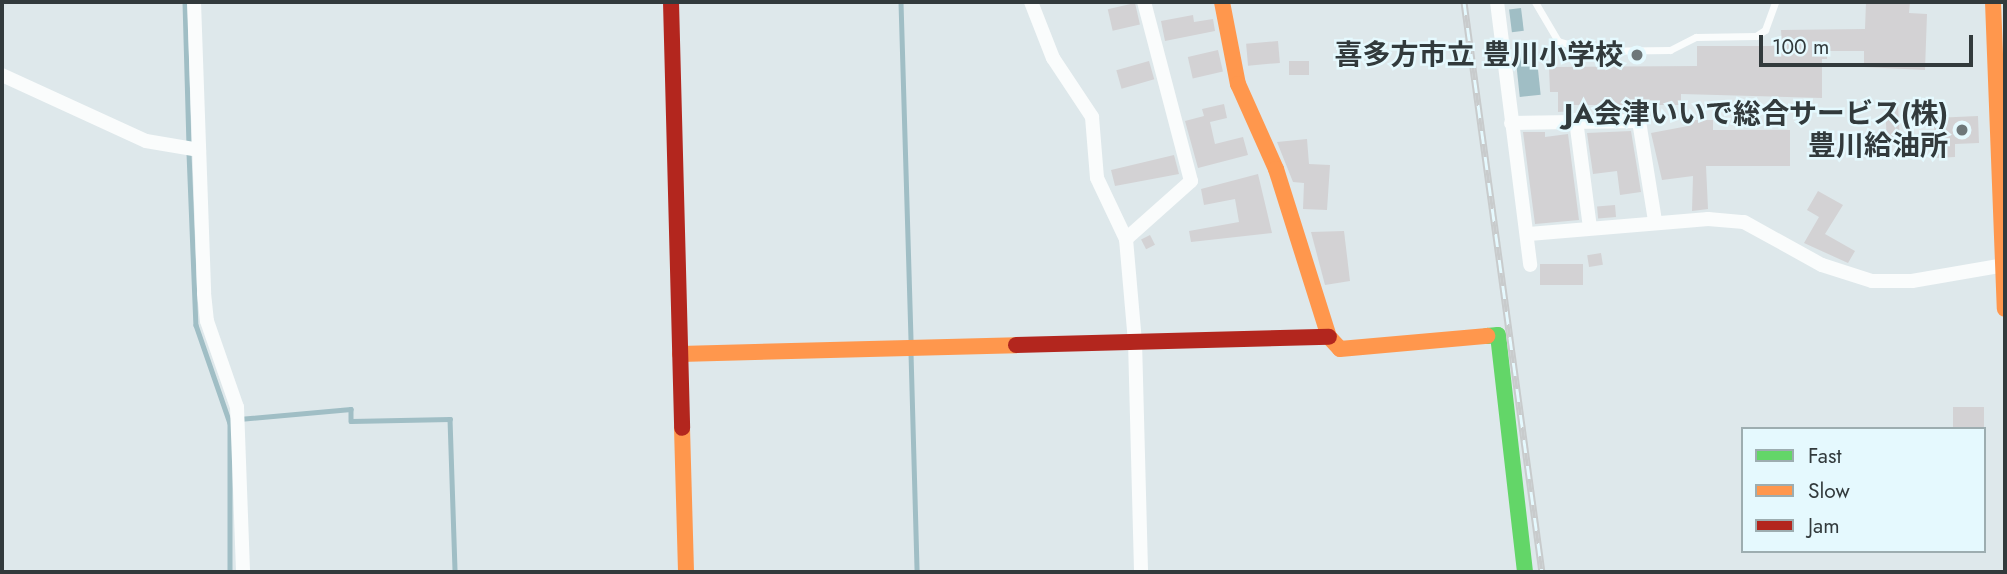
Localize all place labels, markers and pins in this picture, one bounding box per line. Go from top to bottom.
place label: 喜多方市立 豊川小学校 [1335,38,1623,72]
marker: 喜多方市立 豊川小学校 [1629,47,1645,63]
place label: JA会津いいで総合サービス(株) 豊川給油所 [1563,97,1948,163]
marker: JA会津いいで総合サービス(株) 豊川給油所 [1954,122,1970,138]

